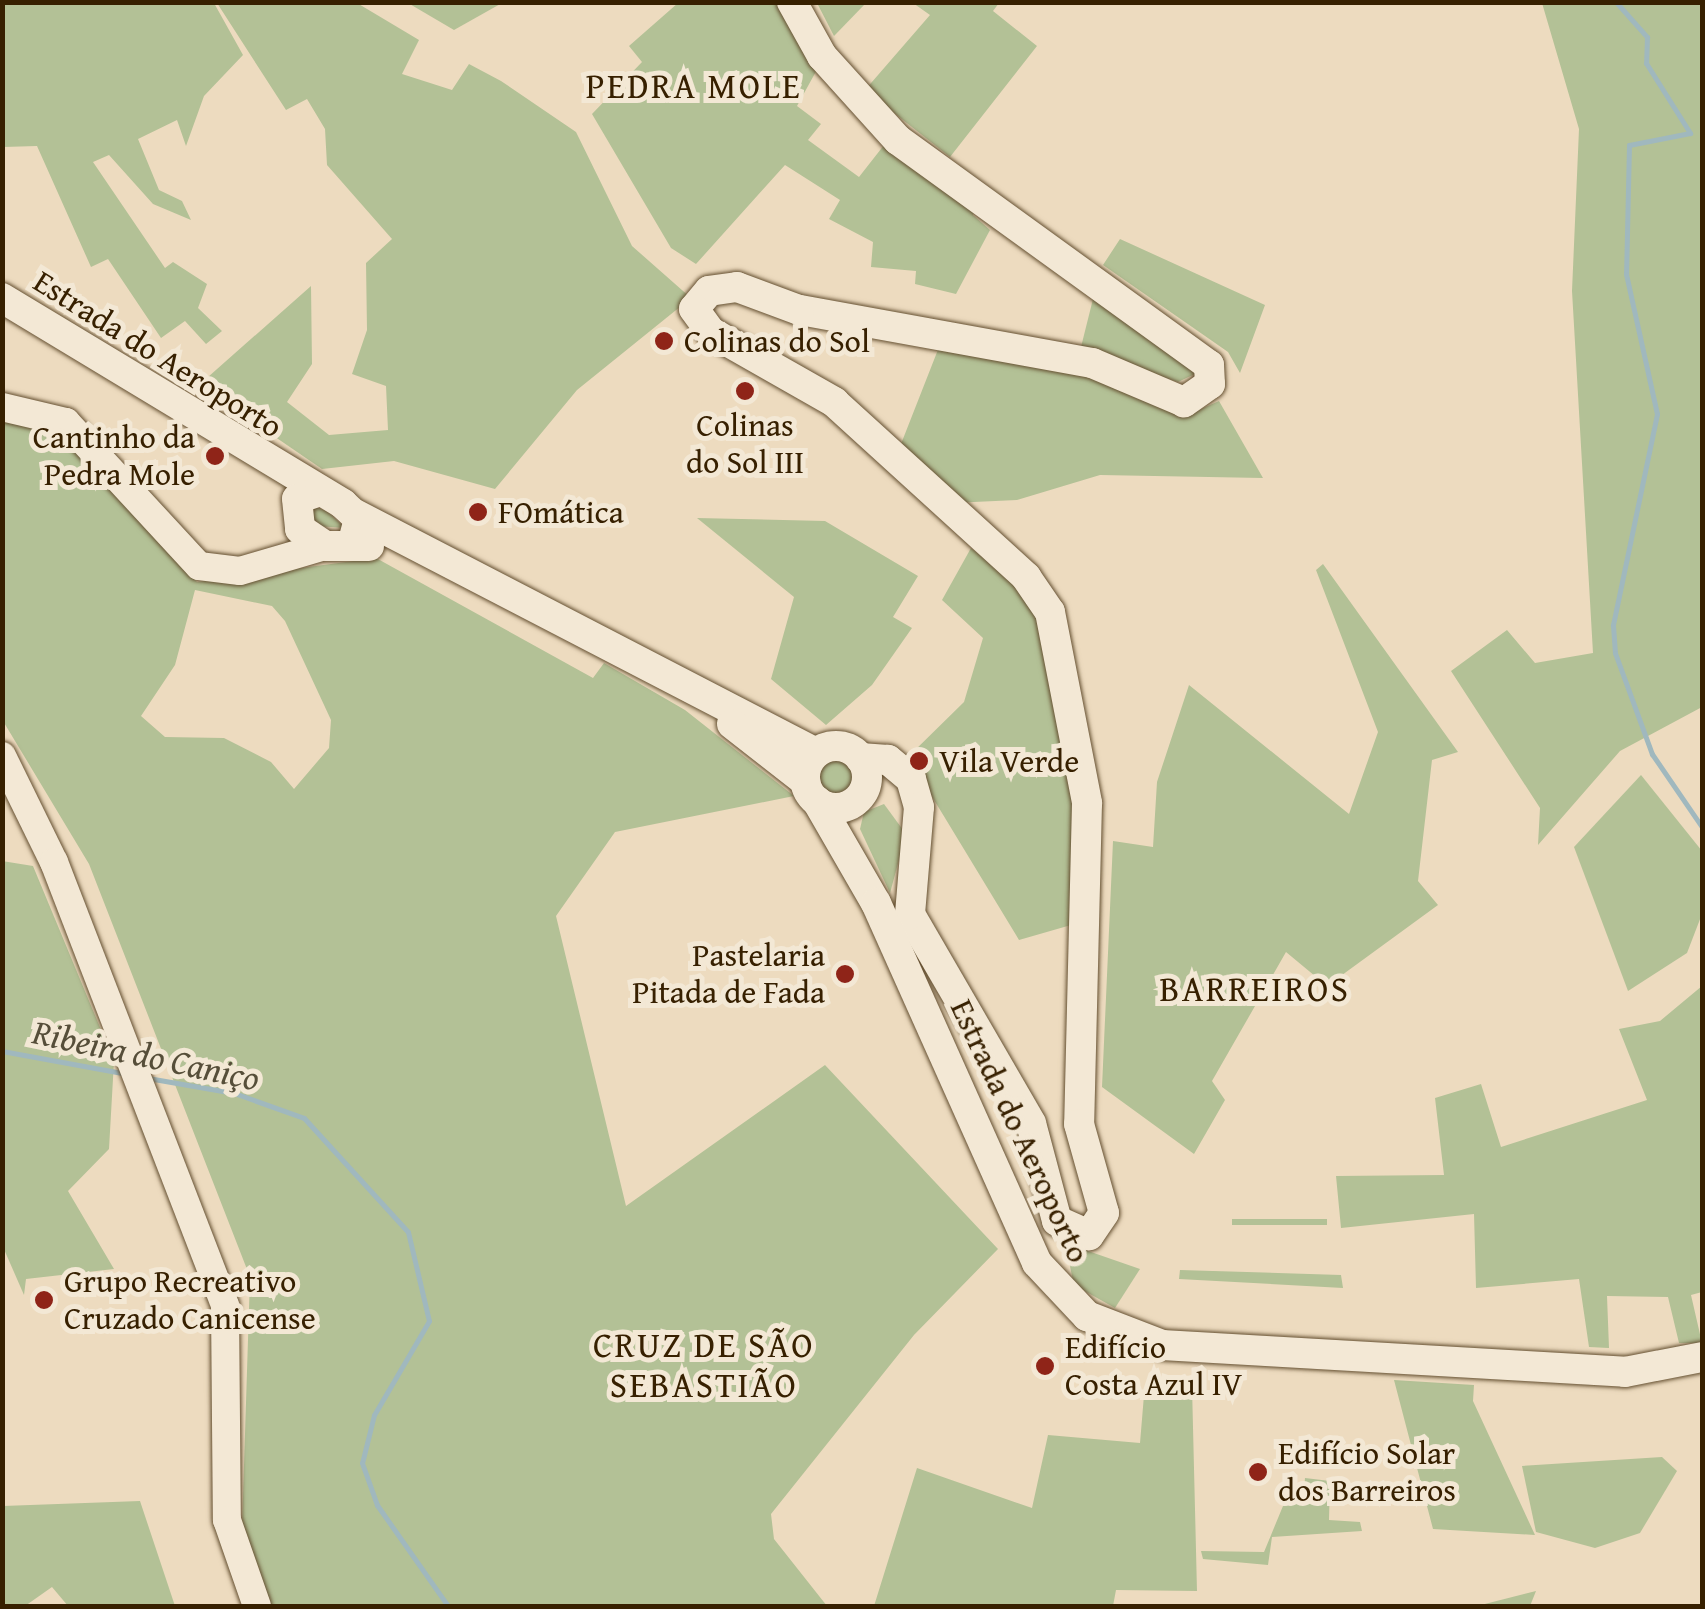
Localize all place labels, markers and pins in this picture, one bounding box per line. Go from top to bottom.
place label: Colinas do Sol [684,322,870,360]
marker: Colinas do Sol [653,330,675,352]
marker: Colinas do Sol III [734,380,756,402]
place label: Colinas do Sol III [686,407,804,482]
place label: Cantinho da Pedra Mole [33,419,195,494]
marker: Cantinho da Pedra Mole [204,445,226,467]
place label: FOmática [498,493,624,531]
marker: FOmática [467,501,489,523]
place label: Vila Verde [939,742,1079,780]
marker: Vila Verde [908,750,930,772]
place label: Pastelaria Pitada de Fada [632,937,825,1012]
marker: Pastelaria Pitada de Fada [834,963,856,985]
place label: Grupo Recreativo Cruzado Canicense [64,1263,316,1338]
marker: Grupo Recreativo Cruzado Canicense [33,1289,55,1311]
place label: Edifício Costa Azul IV [1065,1329,1242,1404]
marker: Edifício Costa Azul IV [1034,1355,1056,1377]
place label: Edifício Solar dos Barreiros [1278,1435,1456,1510]
marker: Edifício Solar dos Barreiros [1247,1461,1269,1483]

